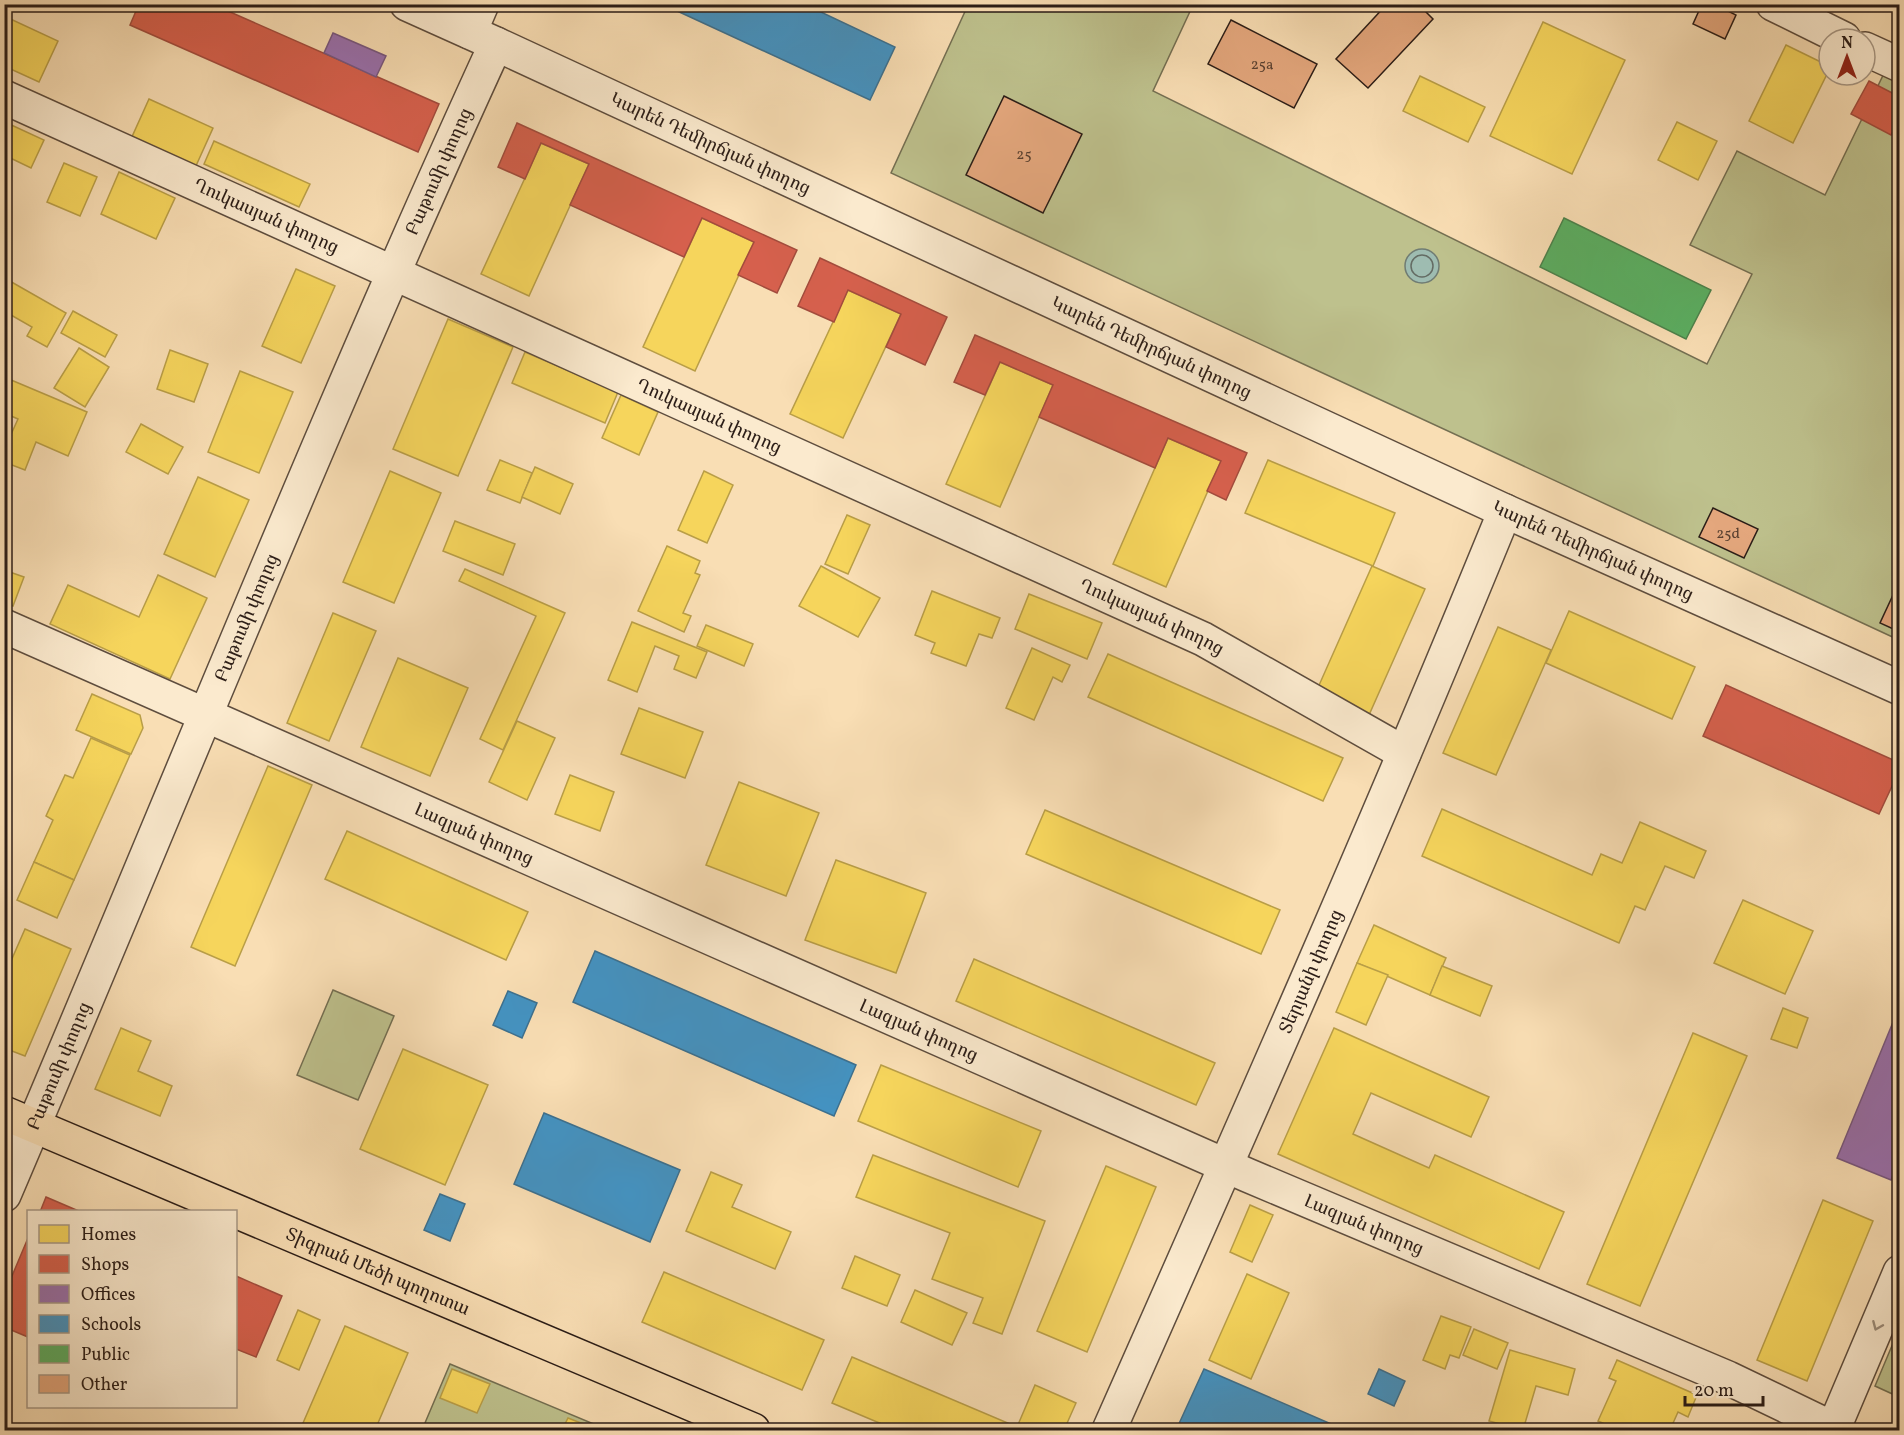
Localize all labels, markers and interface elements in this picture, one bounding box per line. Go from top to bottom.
north arrow [1817,27,1877,87]
text: N [1841,33,1853,55]
house number: 25a [1251,55,1273,76]
street label: Կարեն Դեմիրճյան փողոց [606,87,814,202]
street label: Բաթումի փողոց [401,104,479,240]
house number: 25 [1016,145,1032,166]
street label: Ղուկասյան փողոց [189,173,342,261]
street label: Կարեն Դեմիրճյան փողոց [1047,292,1255,406]
street label: Ղուկասյան փողոց [632,373,785,461]
street label: Կարեն Դեմիրճյան փողոց [1488,496,1697,608]
house number: 25d [1716,524,1740,545]
street label: Բաթումի փողոց [210,550,286,686]
street label: Ղուկասյան փողոց [1075,574,1228,662]
street label: Լազյան փողոց [410,798,537,872]
street label: Տերյանի փողոց [1274,906,1350,1038]
street label: Լազյան փողոց [855,994,982,1069]
street label: Բաթումի փողոց [22,999,98,1135]
street label: Լազյան փողոց [1300,1189,1427,1262]
legend [27,1210,237,1408]
text: Homes [81,1223,136,1248]
street label: Տիգրան Մեծի պողոտա [282,1223,473,1323]
text: Shops [81,1253,129,1278]
text: Offices [81,1283,136,1308]
text: Schools [81,1313,141,1338]
one-way arrow [1872,1320,1884,1331]
text: Public [81,1343,130,1368]
scale bar [1685,1369,1763,1407]
text: Other [81,1373,128,1398]
text: 20 m [1694,1379,1734,1404]

